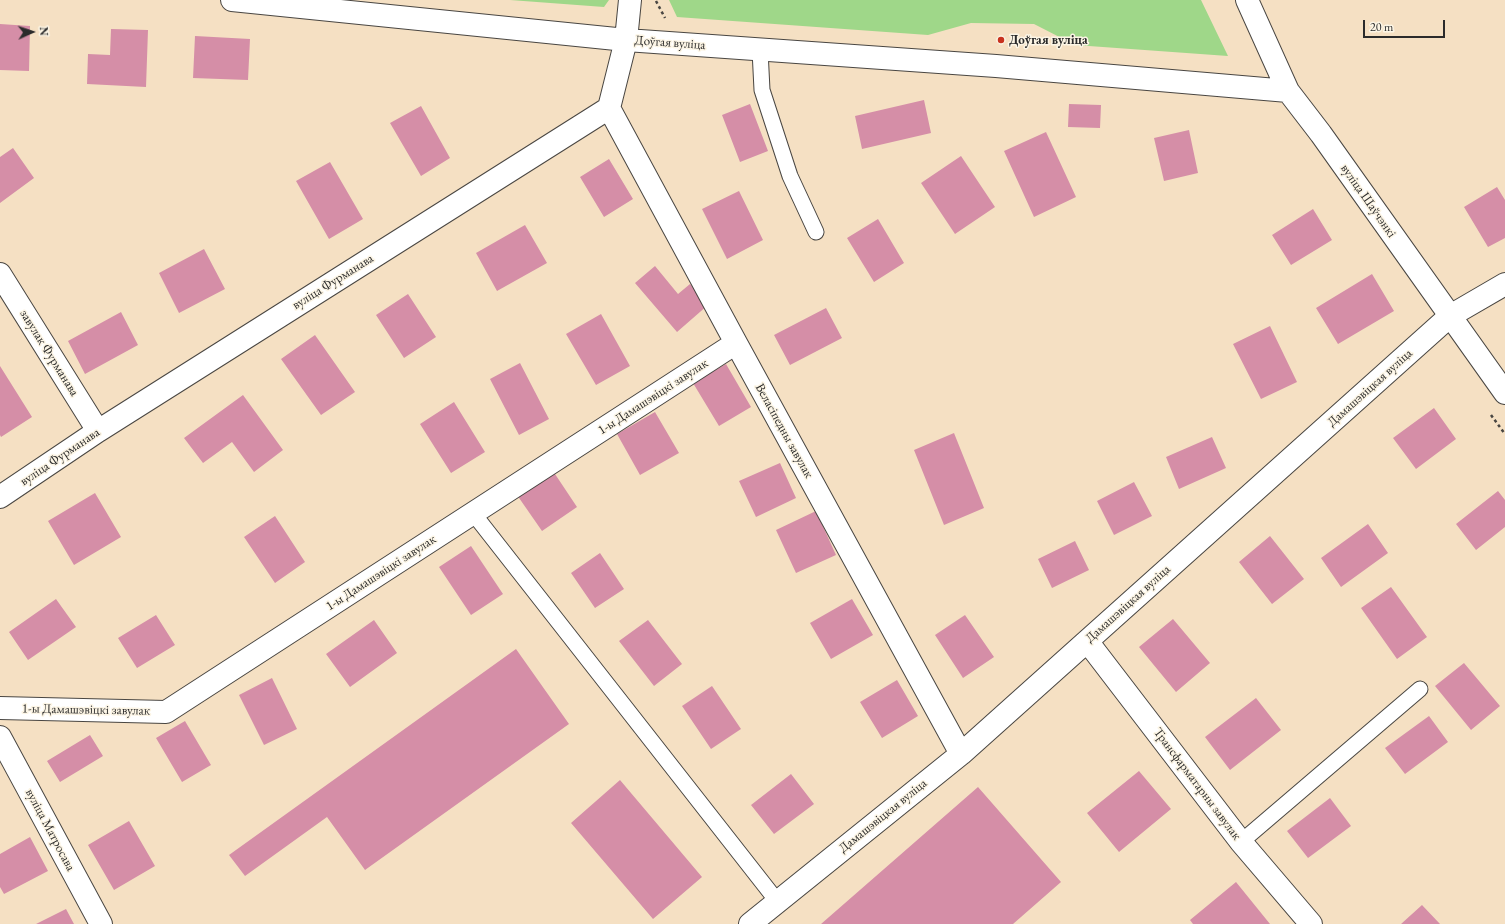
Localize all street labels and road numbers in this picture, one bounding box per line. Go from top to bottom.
street label: Доўгая вуліца [634,33,706,53]
street label: вуліца Шаўчэнкі [1337,161,1399,241]
street label: вуліца Фурманава [290,251,376,313]
street label: завулак Фурманава [16,307,82,399]
street label: Дамашэвіцкая вуліца [1324,346,1416,430]
street label: 1-ы Дамашэвіцкі завулак [595,356,711,438]
street label: Веласіпедны завулак [751,381,817,481]
street label: вуліца Фурманава [17,425,103,489]
street label: 1-ы Дамашэвіцкі завулак [323,532,439,614]
street label: Дамашэвіцкая вуліца [1082,562,1174,646]
street label: 1-ы Дамашэвіцкі завулак [22,701,150,719]
street label: Трансфарматарны завулак [1150,725,1244,843]
street label: Дамашэвіцкая вуліца [836,776,930,856]
street label: вуліца Матросава [22,786,78,874]

